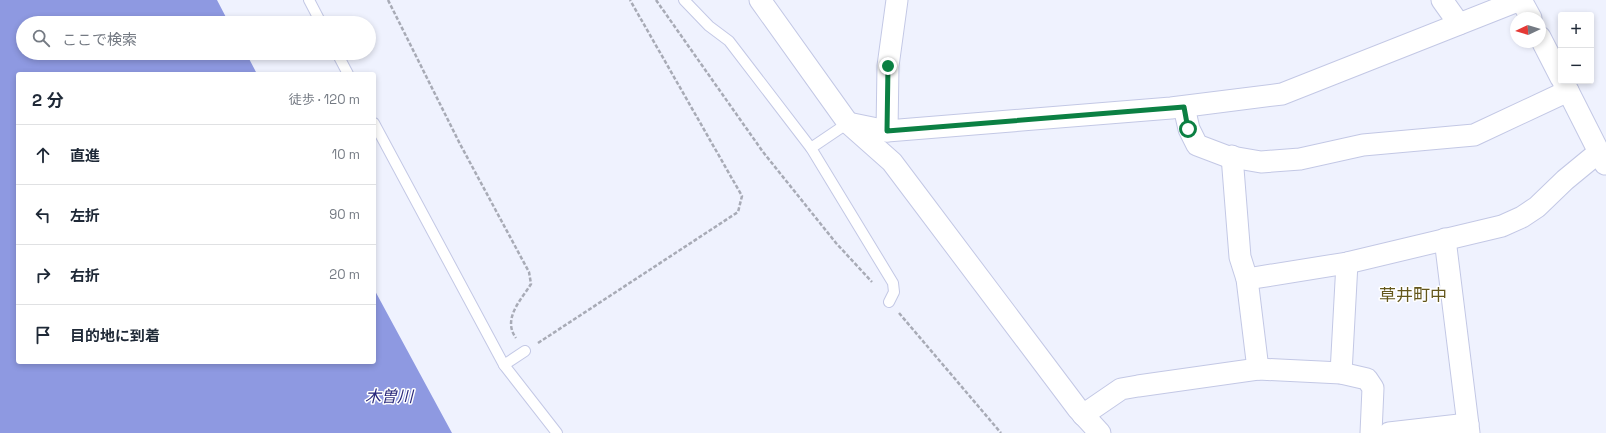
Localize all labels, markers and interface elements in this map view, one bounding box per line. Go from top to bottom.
north arrow [1510,12,1546,48]
map controls [1558,12,1594,84]
button: + [1558,12,1594,48]
search box [16,16,376,60]
icon: search [30,27,52,49]
text: ここで検索 [62,30,137,49]
button: − [1558,48,1594,84]
route end [879,57,897,75]
text: 2 分 [32,89,63,111]
text: 徒歩 · 120 m [289,91,360,108]
route start [1179,120,1197,138]
icon: ahead [32,144,54,166]
text: 直進 [70,146,100,165]
text: 10 m [332,146,360,163]
icon: left [32,204,54,226]
text: 左折 [70,206,100,225]
text: 90 m [329,206,360,223]
icon: right [32,264,54,286]
text: 右折 [70,266,100,285]
text: 20 m [329,266,360,283]
district label: 草井町中 [1379,284,1447,306]
icon: arrive [32,324,54,346]
text: 目的地に到着 [70,326,160,345]
water label: 木曽川 [365,386,415,407]

